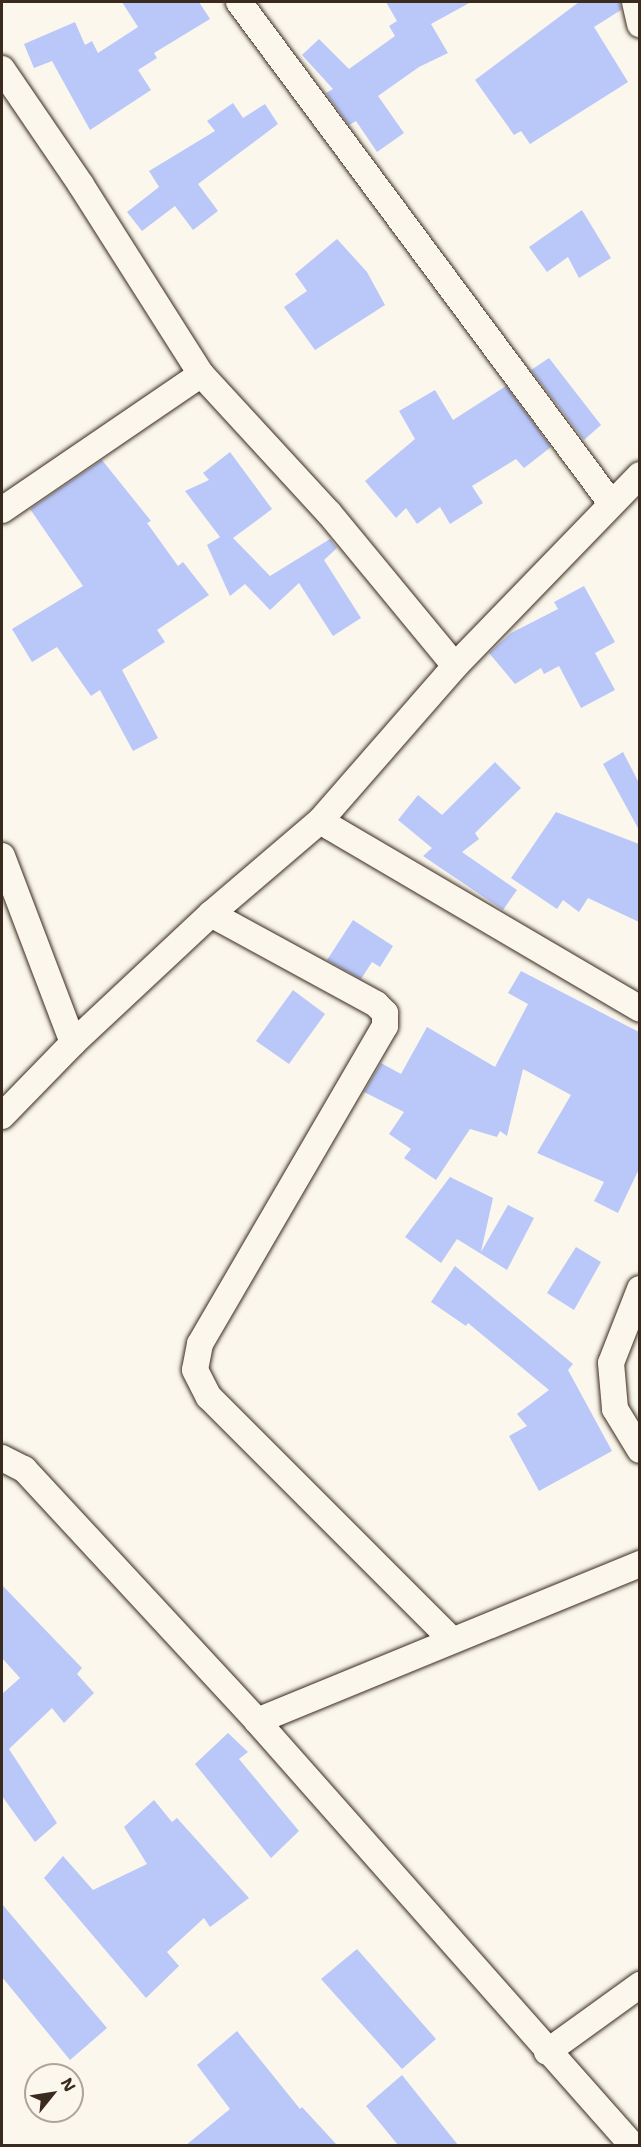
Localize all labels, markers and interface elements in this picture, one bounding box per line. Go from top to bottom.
north arrow [24,2063,84,2123]
text: N [56,2074,81,2095]

